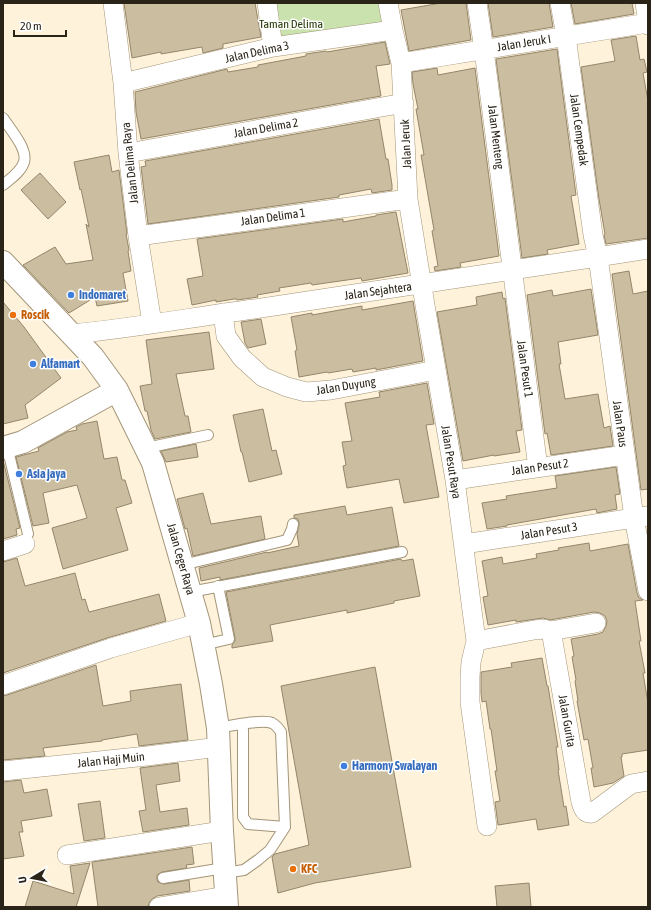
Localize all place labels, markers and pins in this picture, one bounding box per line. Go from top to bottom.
place label: Indomaret [79,288,126,302]
marker: Indomaret [66,290,76,300]
place label: Roscik [21,308,50,322]
marker: Roscik [8,310,18,320]
place label: Alfamart [40,357,81,371]
marker: Alfamart [28,359,38,369]
place label: Asia jaya [26,467,66,481]
marker: Asia jaya [14,469,24,479]
place label: Harmony Swalayan [352,759,437,773]
marker: Harmony Swalayan [339,761,349,771]
place label: KFC [301,862,318,876]
marker: KFC [288,864,298,874]

